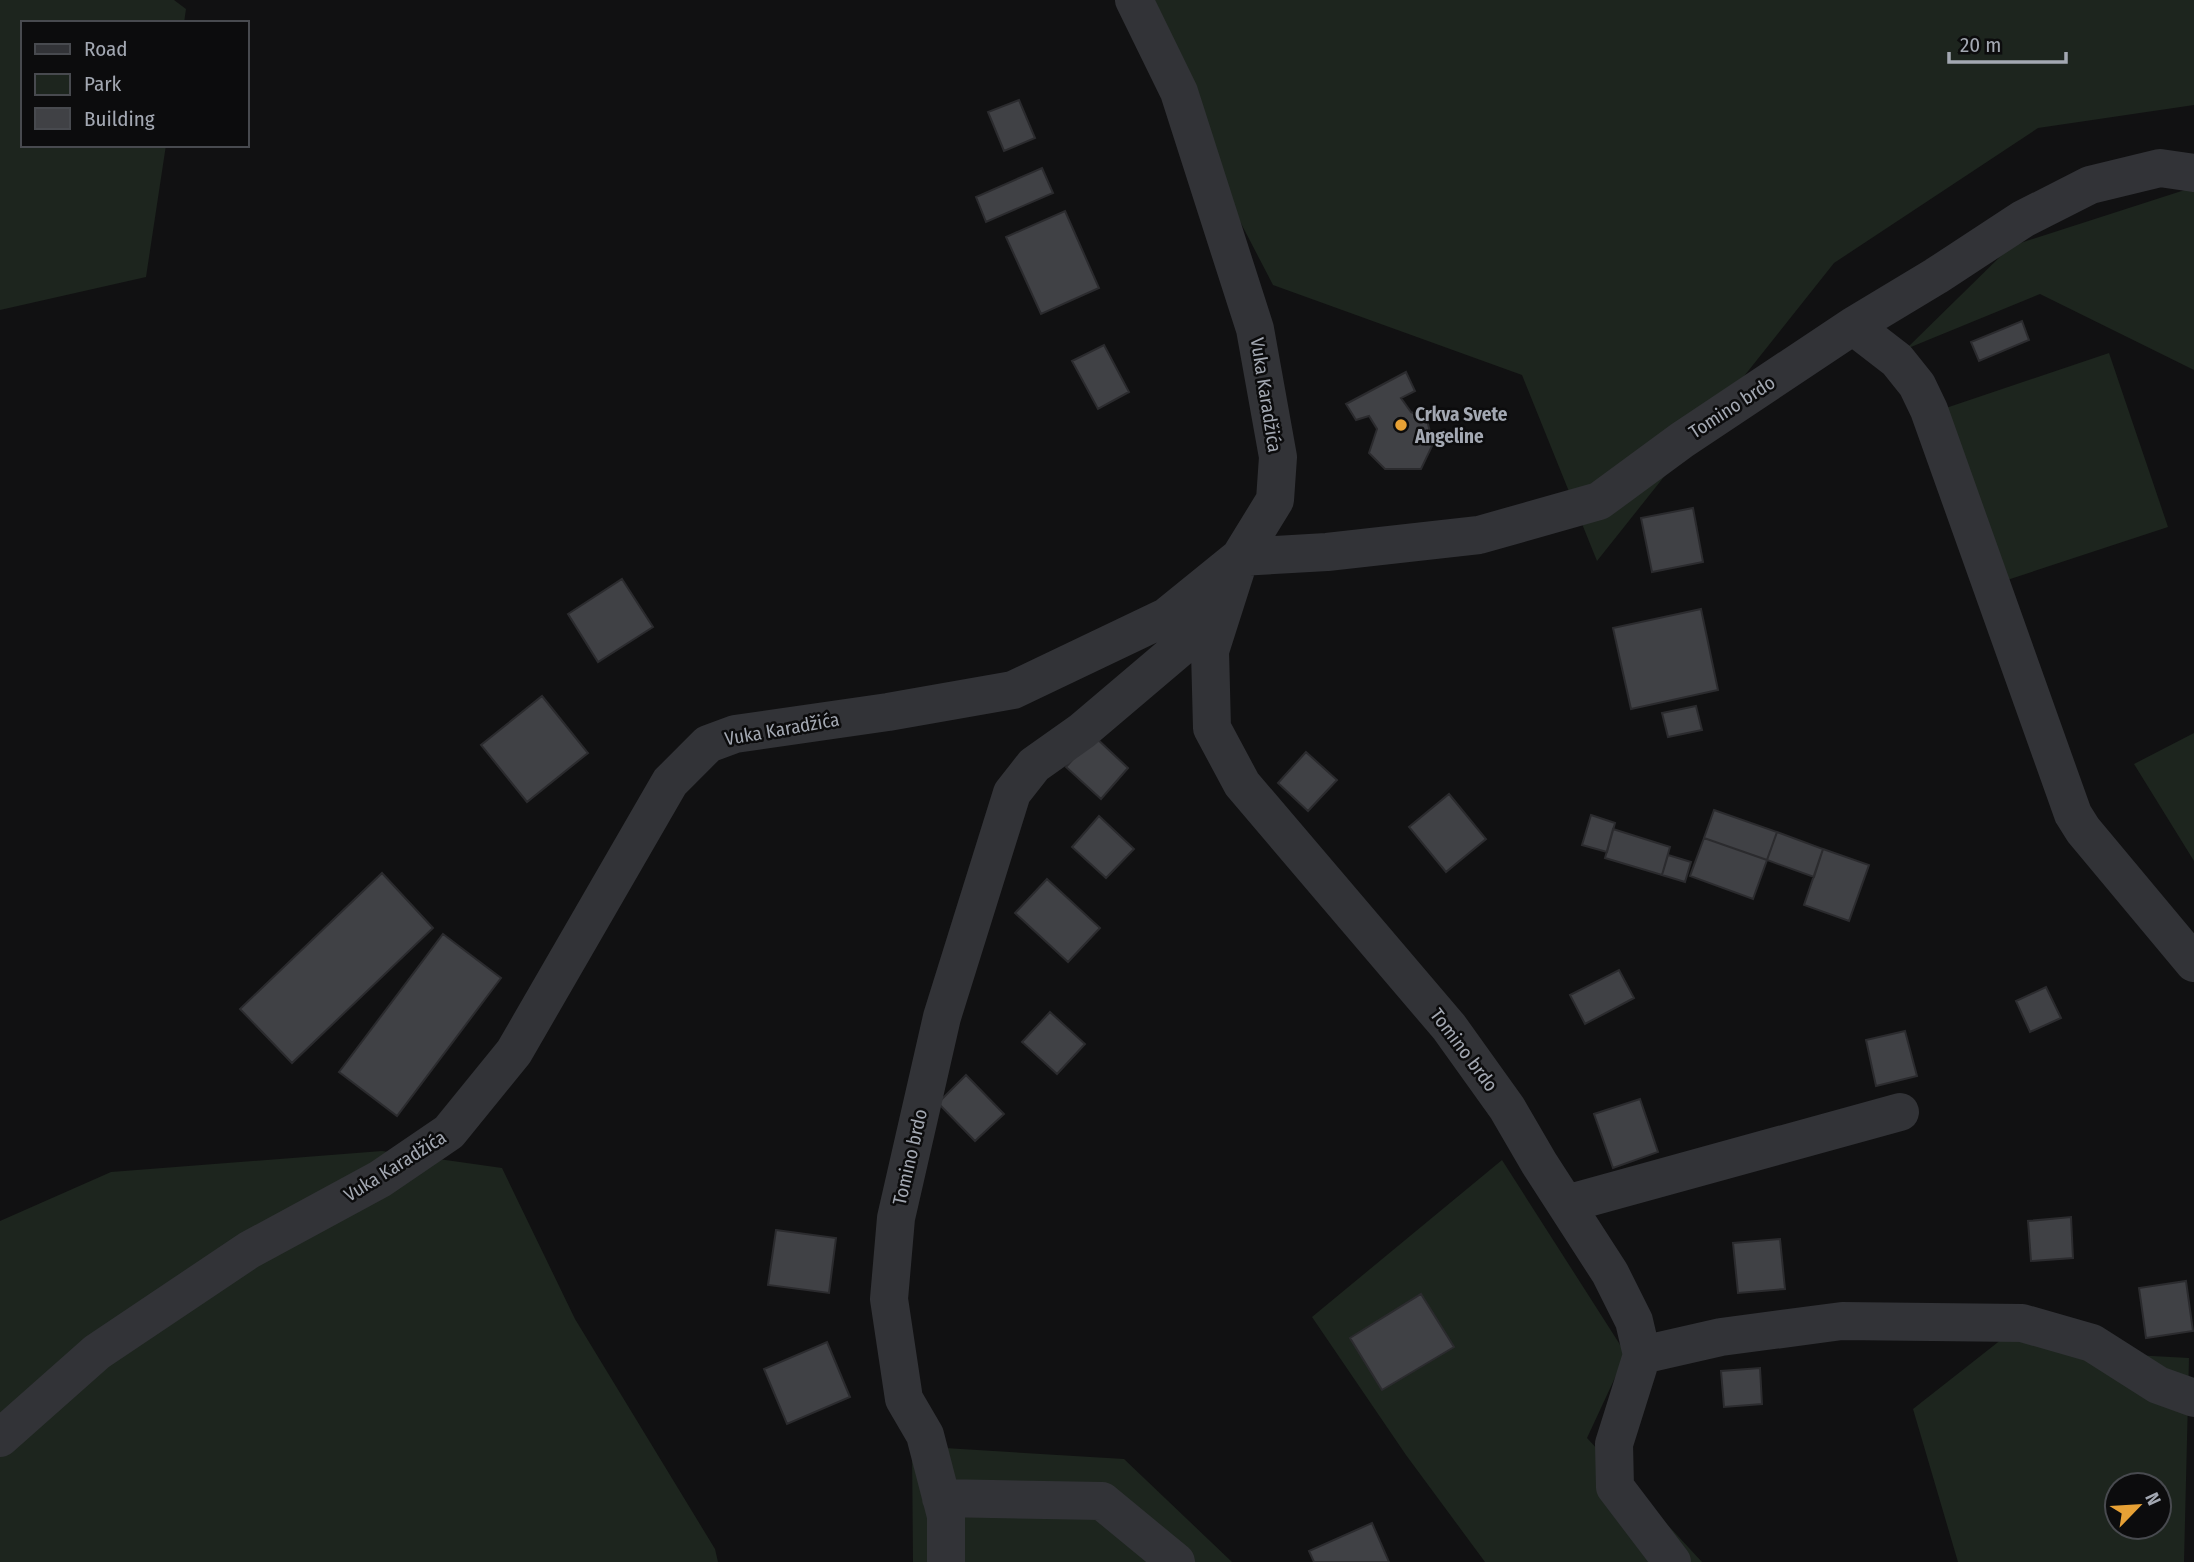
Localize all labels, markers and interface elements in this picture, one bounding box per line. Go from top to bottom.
legend [21,21,248,147]
scale bar [1949,21,2066,65]
text: 20 m [1960,32,2001,58]
text: Road [84,36,128,62]
text: Park [84,71,122,97]
text: Building [84,106,155,132]
street label: Vuka Karadžića [1246,336,1286,454]
street label: Tomino brdo [1685,371,1779,443]
place label: Crkva Svete Angeline [1414,403,1508,448]
marker: Crkva Svete Angeline [1393,417,1409,433]
street label: Vuka Karadžića [723,708,841,750]
street label: Tomino brdo [1425,1004,1503,1096]
street label: Tomino brdo [888,1107,932,1207]
street label: Vuka Karadžića [340,1126,450,1206]
north arrow [2103,1471,2173,1541]
text: N [2140,1489,2166,1509]

